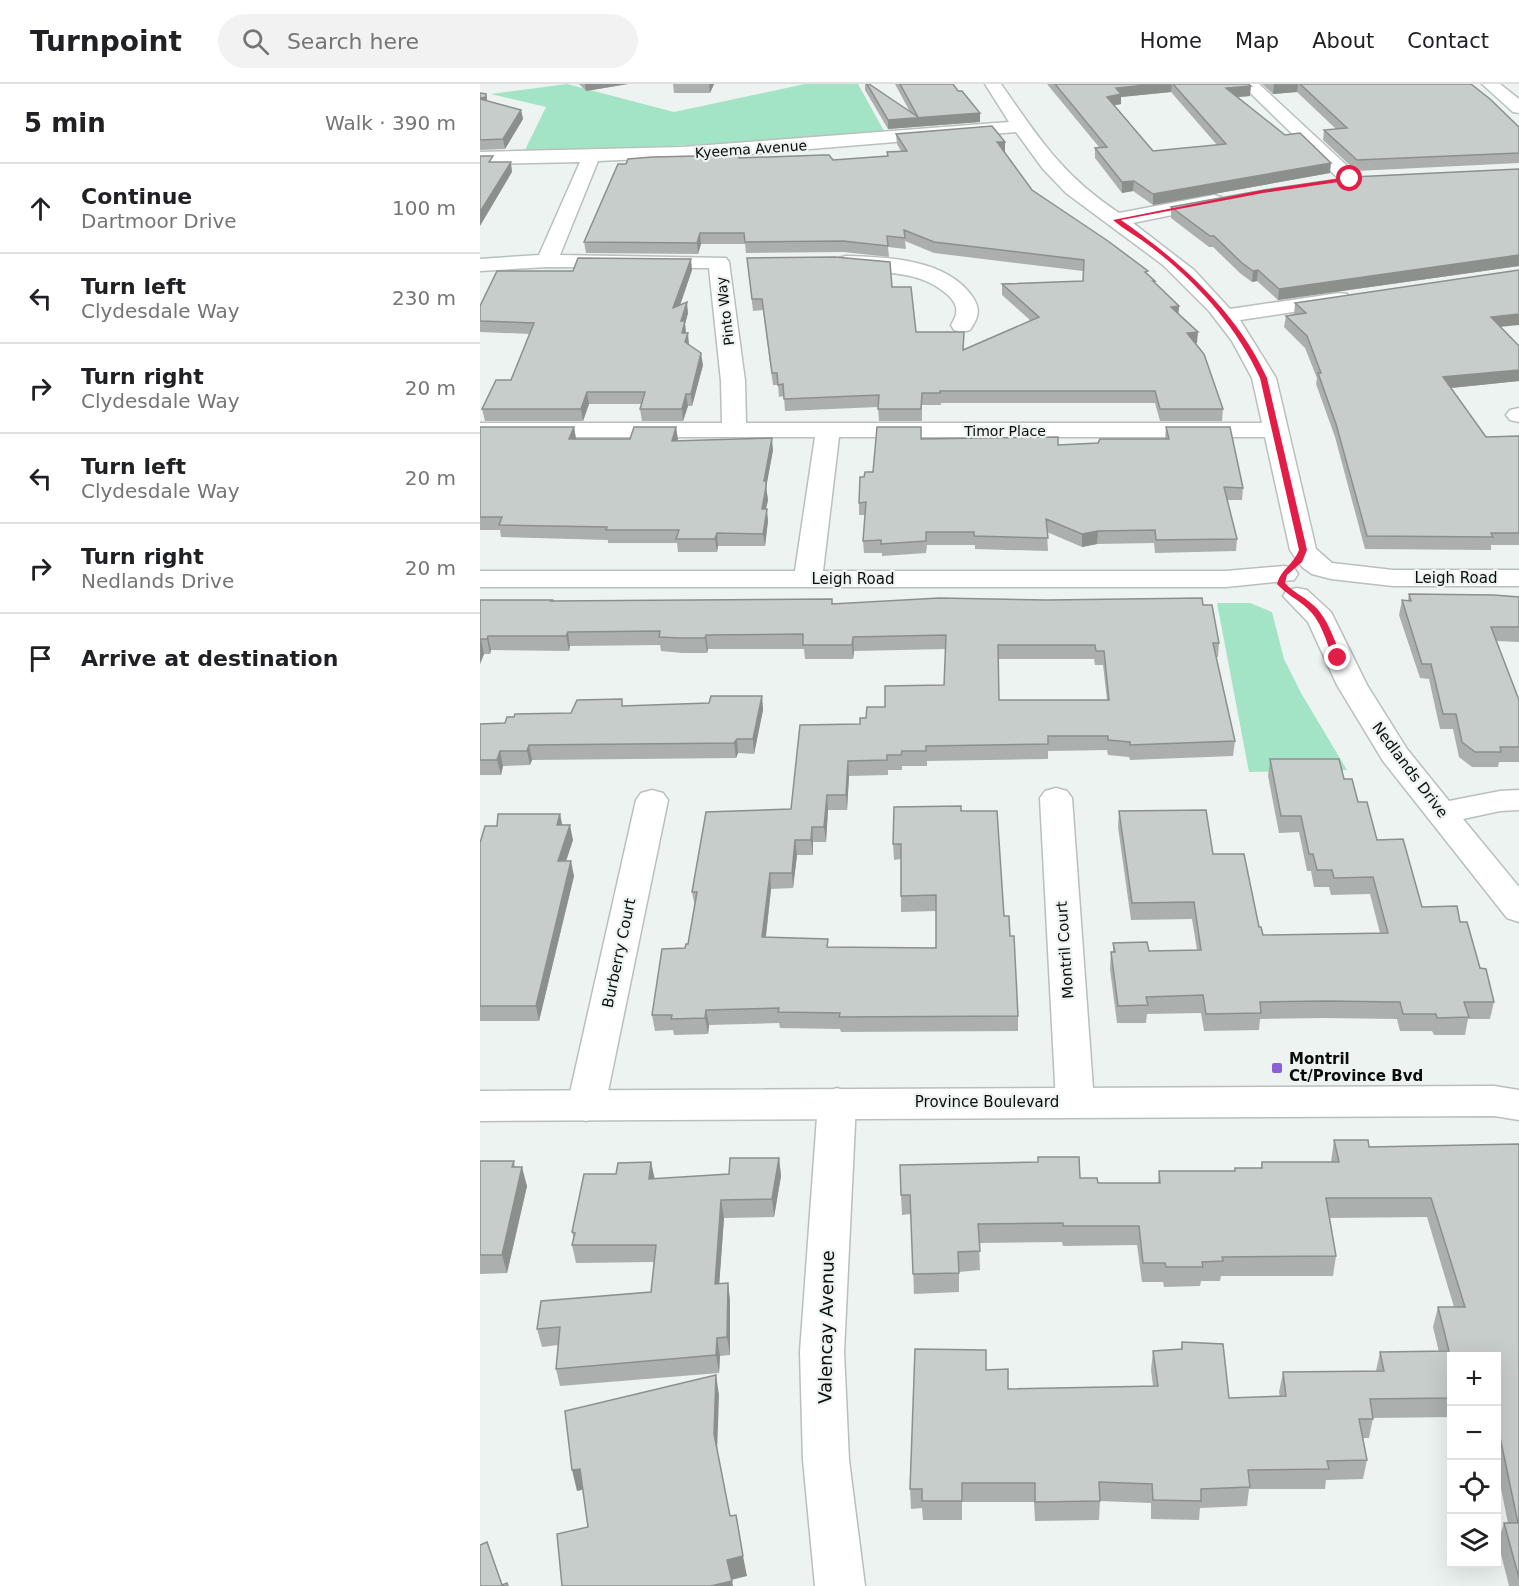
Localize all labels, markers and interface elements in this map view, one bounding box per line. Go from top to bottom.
search box [218,14,638,68]
text: Turnpoint [30,25,182,58]
icon: search [239,25,272,58]
text: Search here [287,29,419,54]
text: Home [1140,29,1202,53]
text: Map [1235,29,1279,53]
text: About [1312,29,1374,53]
text: Contact [1407,29,1489,53]
text: 5 min [24,108,106,138]
text: Walk · 390 m [325,111,456,135]
street label: Kyeema Avenue [694,137,808,161]
route start [1336,165,1362,191]
text: Continue [81,184,192,209]
icon: ahead [24,192,57,225]
text: 100 m [392,196,456,220]
text: Dartmoor Drive [81,209,237,233]
text: Turn left [81,274,186,299]
street label: Pinto Way [713,276,737,346]
icon: left [24,282,57,315]
text: 230 m [392,286,456,310]
text: Clydesdale Way [81,299,240,323]
text: Turn right [81,364,204,389]
icon: right [24,372,57,405]
text: 20 m [405,376,456,400]
text: Clydesdale Way [81,389,240,413]
street label: Timor Place [963,423,1046,439]
text: Turn left [81,454,186,479]
icon: left [24,462,57,495]
text: 20 m [405,466,456,490]
text: Clydesdale Way [81,479,240,503]
text: Turn right [81,544,204,569]
icon: right [24,552,57,585]
text: 20 m [405,556,456,580]
text: Nedlands Drive [81,569,234,593]
street label: Leigh Road [1415,569,1497,587]
street label: Leigh Road [812,570,894,588]
icon: arrive [24,642,57,675]
route end [1324,644,1350,670]
text: Arrive at destination [81,646,338,671]
street label: Nedlands Drive [1368,719,1452,821]
street label: Burberry Court [599,896,639,1009]
street label: Montril Court [1053,900,1077,1000]
place label: Montril Ct/Province Bvd [1289,1050,1423,1085]
marker: Montril Ct/Province Bvd [1270,1061,1284,1075]
street label: Province Boulevard [915,1093,1059,1111]
street label: Valencay Avenue [814,1250,838,1404]
map controls [1447,1352,1501,1568]
button: + [1447,1352,1501,1406]
button: − [1447,1406,1501,1460]
button: locate [1447,1460,1501,1514]
button: layers [1447,1514,1501,1568]

